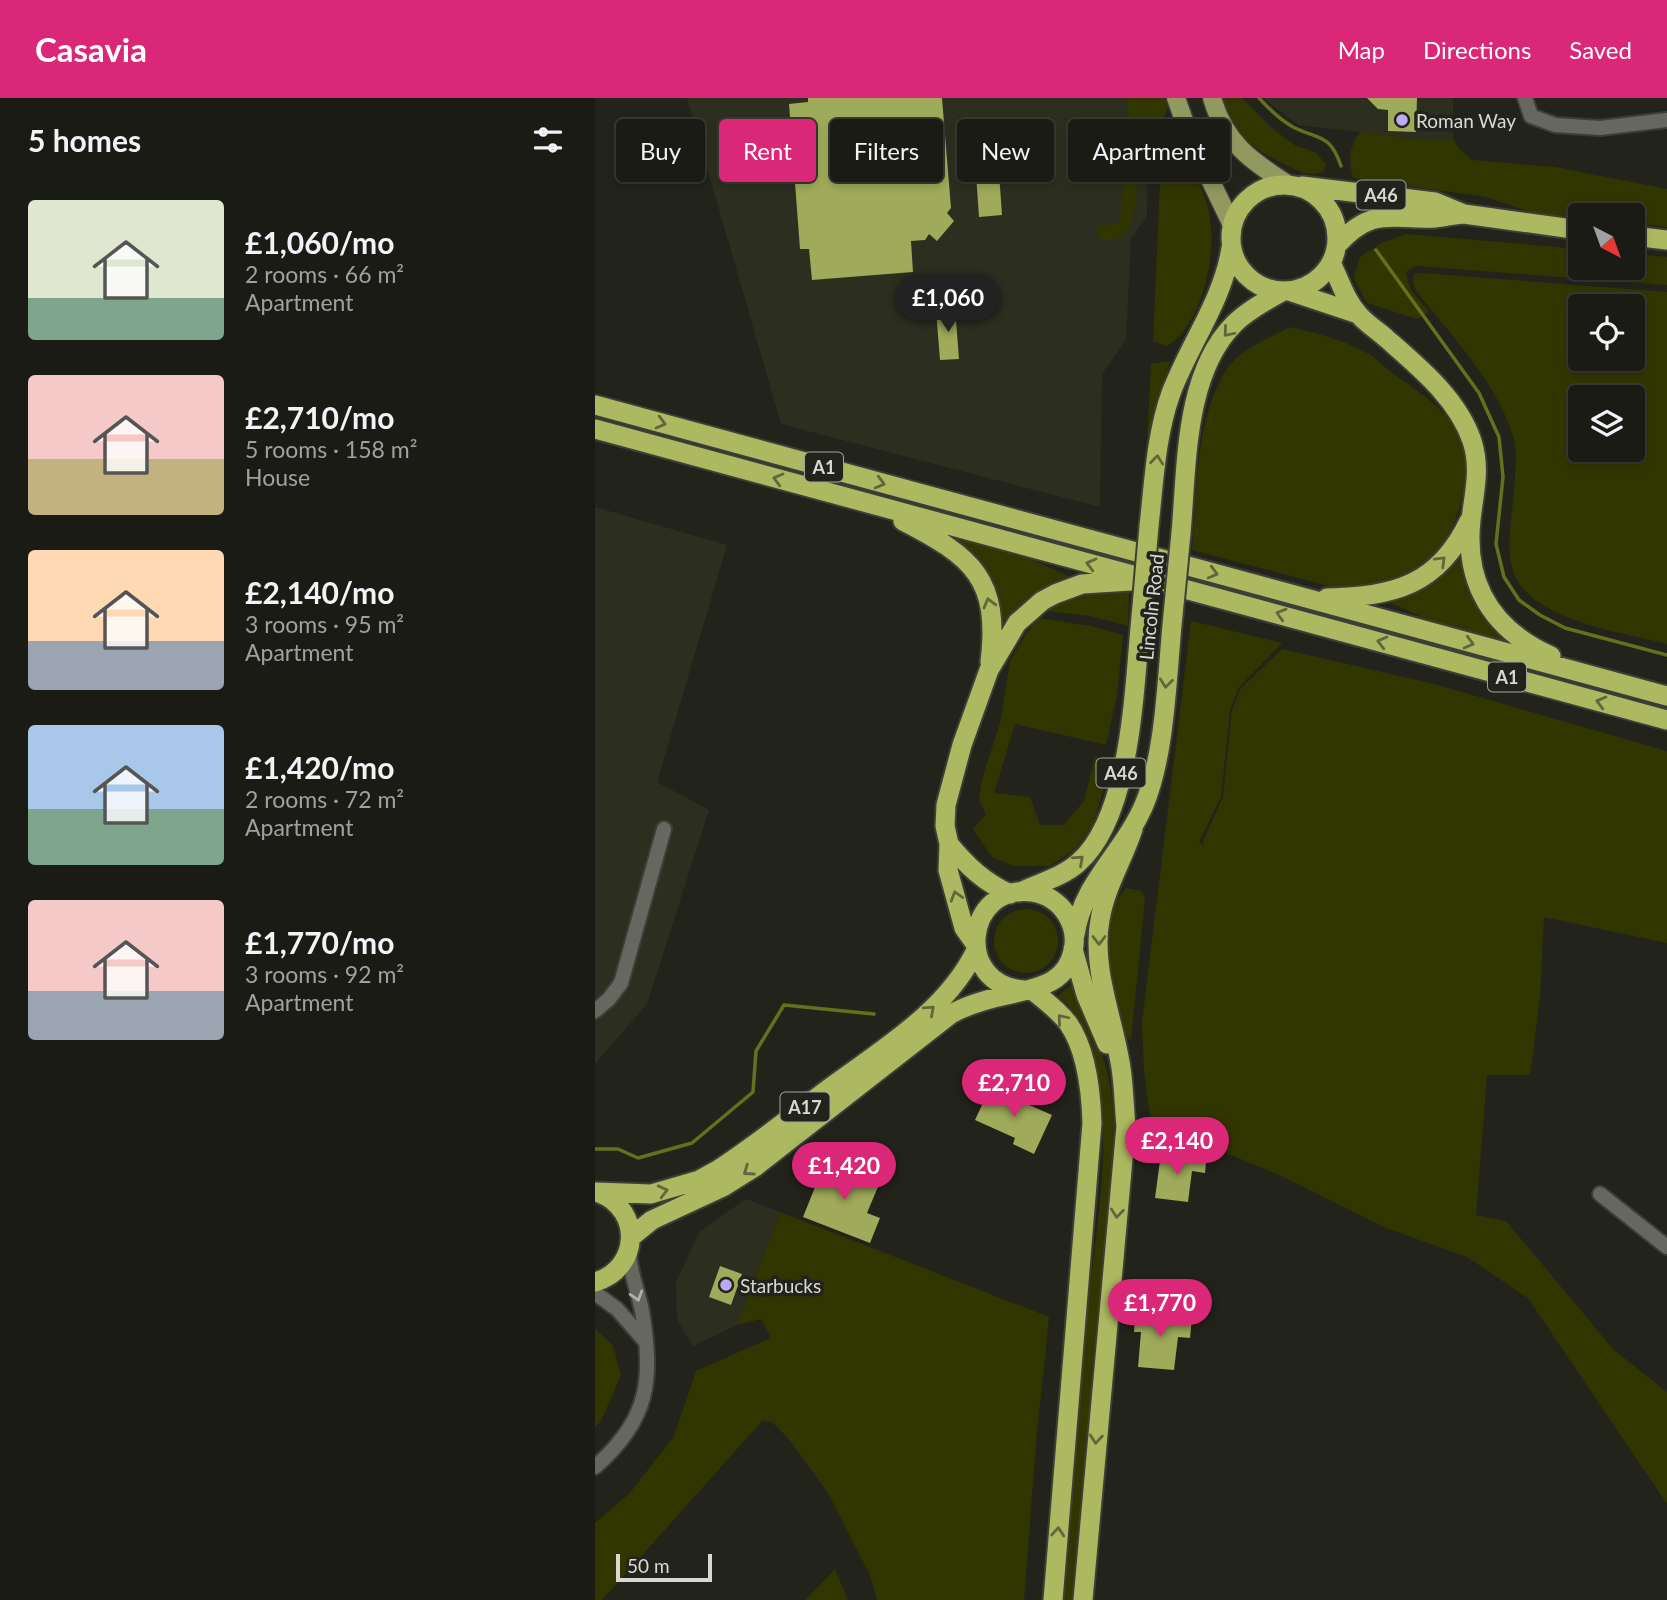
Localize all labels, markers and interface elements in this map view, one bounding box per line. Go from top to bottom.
text: Casavia [35,29,147,69]
text: Map [1338,35,1385,64]
text: Directions [1423,35,1531,64]
text: Saved [1569,35,1632,64]
place label: Roman Way [1416,109,1516,132]
marker: Roman Way [1394,112,1410,128]
chip: Buy [616,119,705,182]
chip: Rent [719,119,816,182]
chip: Filters [830,119,943,182]
chip: New [957,119,1054,182]
chip: Apartment [1068,119,1230,182]
icon: filters [529,121,567,159]
text: 5 homes [28,122,141,158]
road number: A46 [1357,180,1405,210]
north arrow [1568,203,1645,280]
map controls [1568,203,1645,462]
text: £1,060/mo [245,224,394,260]
icon: home [84,228,168,312]
text: 2 rooms · 66 m² [245,260,404,288]
pin: £1,060 [891,274,1005,334]
text: £1,060 [912,283,984,311]
text: Apartment [245,288,353,316]
button: locate [1568,294,1645,371]
one-way arrow [1224,323,1236,336]
button: layers [1568,385,1645,462]
text: £2,710/mo [245,399,394,435]
icon: home [84,403,168,487]
one-way arrow [655,415,667,429]
text: 5 rooms · 158 m² [245,435,417,463]
road number: A1 [805,452,843,482]
one-way arrow [1149,454,1164,466]
text: House [245,463,310,491]
one-way arrow [772,472,784,487]
one-way arrow [874,474,886,489]
street label: Lincoln Road [1134,553,1168,661]
one-way arrow [1085,557,1097,572]
one-way arrow [1433,557,1446,570]
one-way arrow [1207,565,1219,579]
text: £2,140/mo [245,574,394,610]
icon: home [84,578,168,662]
one-way arrow [983,597,997,609]
one-way arrow [1275,608,1287,623]
text: 3 rooms · 95 m² [245,610,404,638]
one-way arrow [1463,634,1475,649]
one-way arrow [1376,636,1388,651]
text: Apartment [245,638,353,666]
road number: A1 [1488,662,1526,692]
one-way arrow [1159,678,1174,689]
one-way arrow [1595,696,1607,710]
text: £1,420/mo [245,749,394,785]
icon: home [84,753,168,837]
road number: A46 [1097,758,1145,788]
text: 2 rooms · 72 m² [245,785,404,813]
text: Apartment [245,813,353,841]
one-way arrow [1071,856,1084,868]
one-way arrow [950,890,965,902]
text: £1,770/mo [245,924,394,960]
icon: home [84,928,168,1012]
one-way arrow [1091,936,1107,946]
text: 3 rooms · 92 m² [245,960,404,988]
text: Apartment [245,988,353,1016]
one-way arrow [922,1005,935,1018]
one-way arrow [1058,1014,1071,1026]
pin: £2,710 [957,1060,1071,1119]
text: £2,710 [978,1068,1050,1096]
road number: A17 [781,1092,829,1122]
pin: £2,140 [1120,1118,1234,1177]
text: £2,140 [1141,1126,1213,1154]
pin: £1,420 [787,1142,901,1202]
text: £1,420 [808,1151,880,1179]
one-way arrow [743,1163,756,1175]
one-way arrow [657,1185,669,1199]
one-way arrow [1109,1207,1124,1219]
place label: Starbucks [740,1274,821,1297]
marker: Starbucks [718,1277,734,1293]
pin: £1,770 [1103,1280,1217,1339]
text: £1,770 [1124,1288,1196,1316]
one-way arrow [629,1290,644,1302]
one-way arrow [1089,1434,1104,1445]
one-way arrow [1050,1526,1065,1537]
scale bar [616,1551,712,1583]
text: 50 m [627,1554,670,1577]

